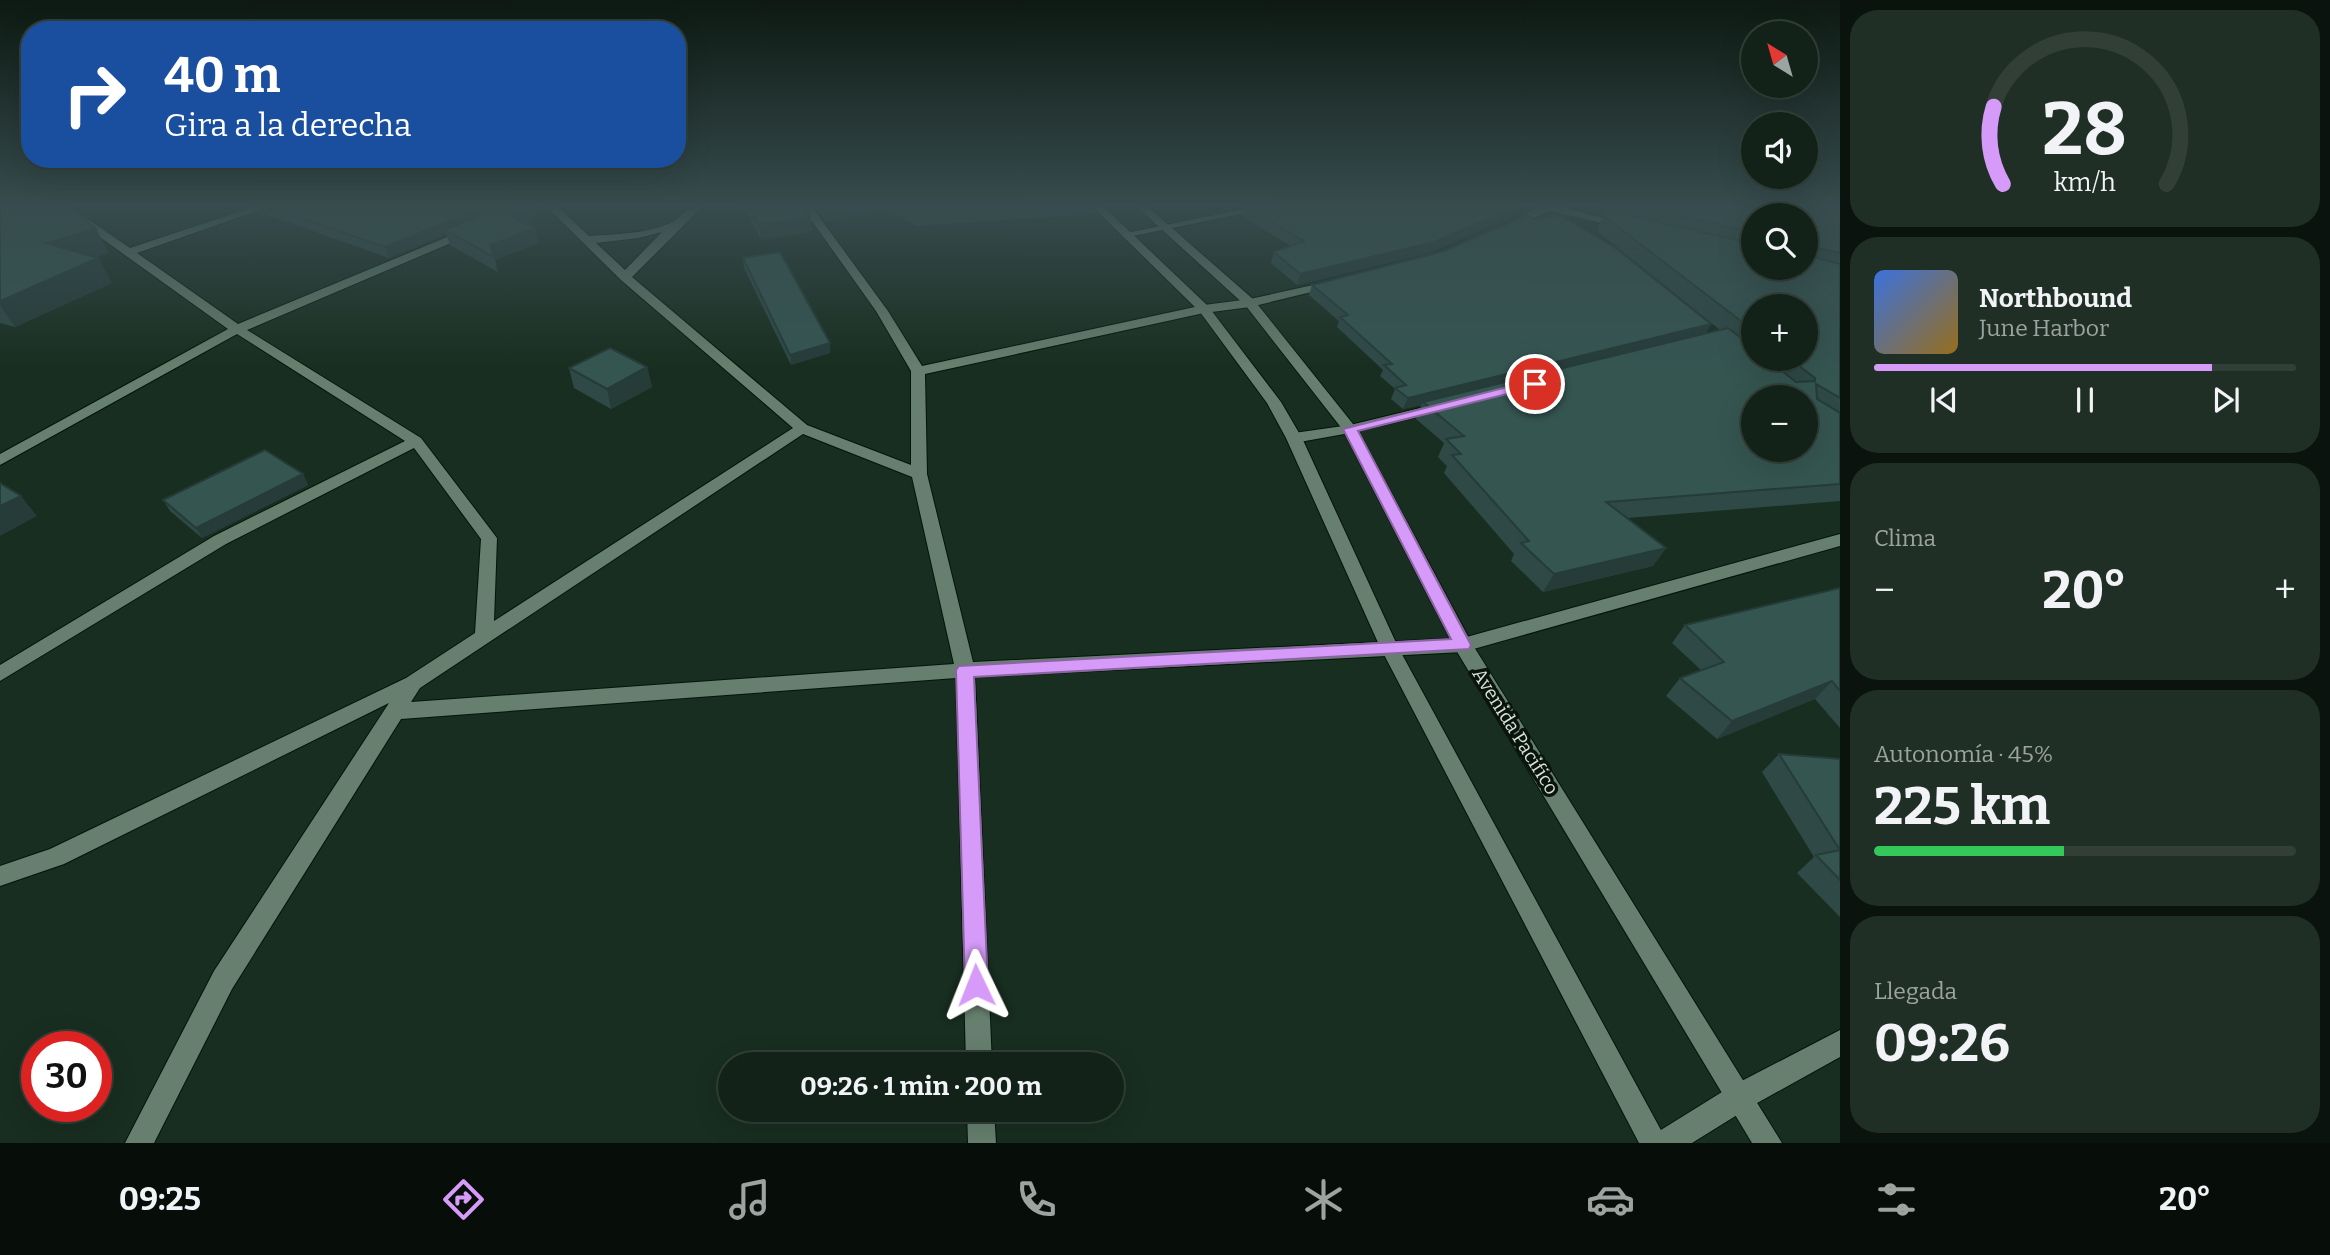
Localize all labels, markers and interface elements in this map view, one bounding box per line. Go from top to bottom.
north arrow [1741,21,1818,98]
map controls [1741,21,1818,462]
text: 40 m [164,46,281,105]
icon: right [49,49,140,140]
text: 28 [2043,87,2127,174]
text: Gira a la derecha [164,106,411,144]
button: sound [1741,112,1818,189]
text: km/h [2054,168,2116,198]
button: search [1741,203,1818,280]
text: Northbound [1979,283,2132,314]
button: + [1741,294,1818,371]
text: June Harbor [1979,314,2109,342]
pin [1505,354,1565,414]
icon: arrive [1516,365,1554,403]
icon: previous [1925,381,1963,419]
icon: pause [2066,381,2104,419]
icon: next [2207,381,2245,419]
button: − [1741,385,1818,462]
text: Clima [1874,524,1936,552]
text: 20° [2042,559,2127,622]
text: − [1874,567,1895,613]
text: + [2274,567,2296,613]
street label: Avenida Pacifico [1467,664,1564,799]
text: Autonomía · 45% [1874,740,2053,768]
text: 225 km [1874,775,2050,838]
position arrow [939,948,1013,1022]
text: Llegada [1874,977,1957,1005]
text: 09:26 [1874,1012,2010,1075]
speed limit sign: 30 [21,1031,112,1122]
text: 09:26 · 1 min · 200 m [800,1071,1042,1102]
icon: directions [439,1175,488,1224]
icon: music [725,1175,774,1224]
icon: phone [1012,1175,1061,1224]
icon: climate [1299,1175,1348,1224]
icon: car [1586,1175,1635,1224]
icon: filters [1872,1175,1921,1224]
text: 09:25 [119,1180,201,1218]
text: 20° [2159,1180,2211,1218]

